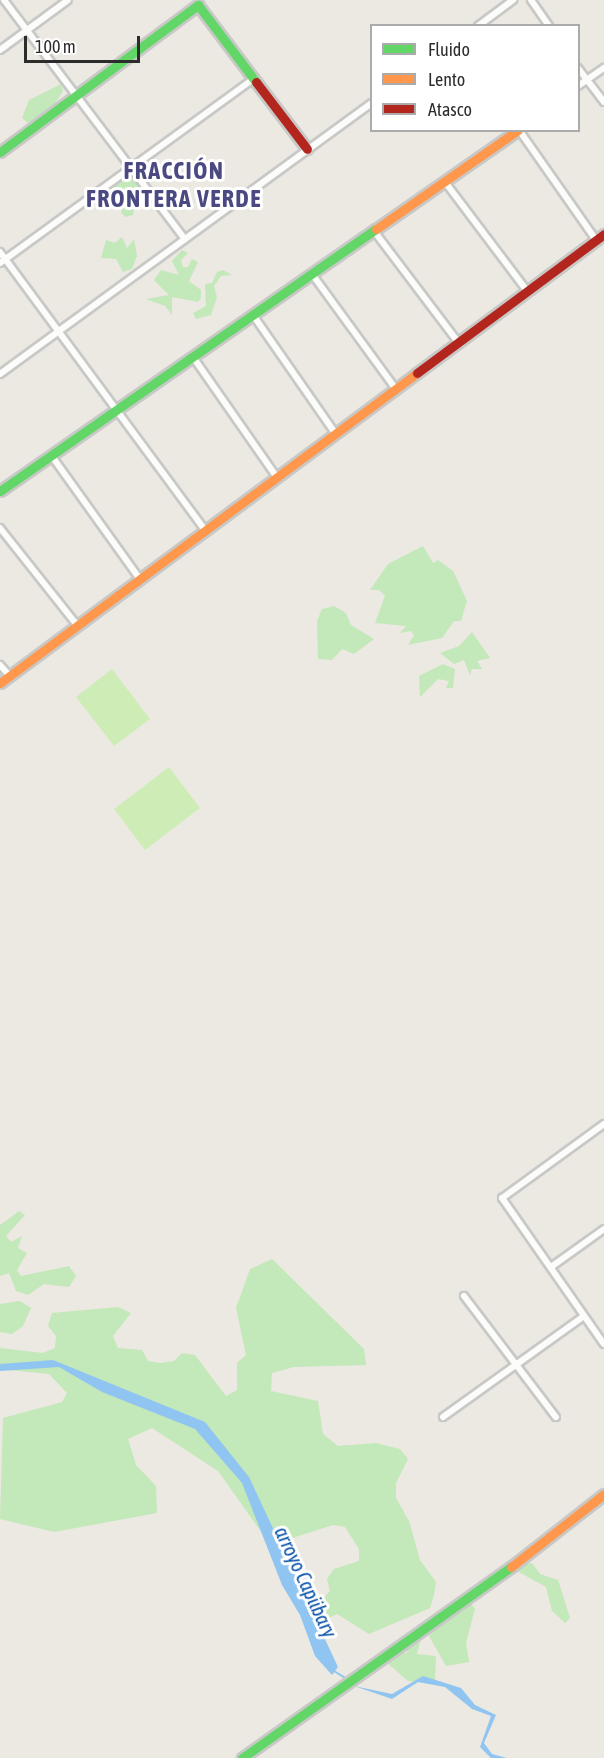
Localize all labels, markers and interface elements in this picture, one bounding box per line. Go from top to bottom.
scale bar [27,24,142,62]
legend [370,24,580,132]
text: 100 m [35,36,76,57]
text: Fluido [428,39,470,60]
text: Lento [428,69,465,90]
text: Atasco [428,99,472,120]
district label: FRACCIÓN FRONTERA VERDE [86,157,262,213]
water label: arroyo Capiibary [270,1523,342,1641]

